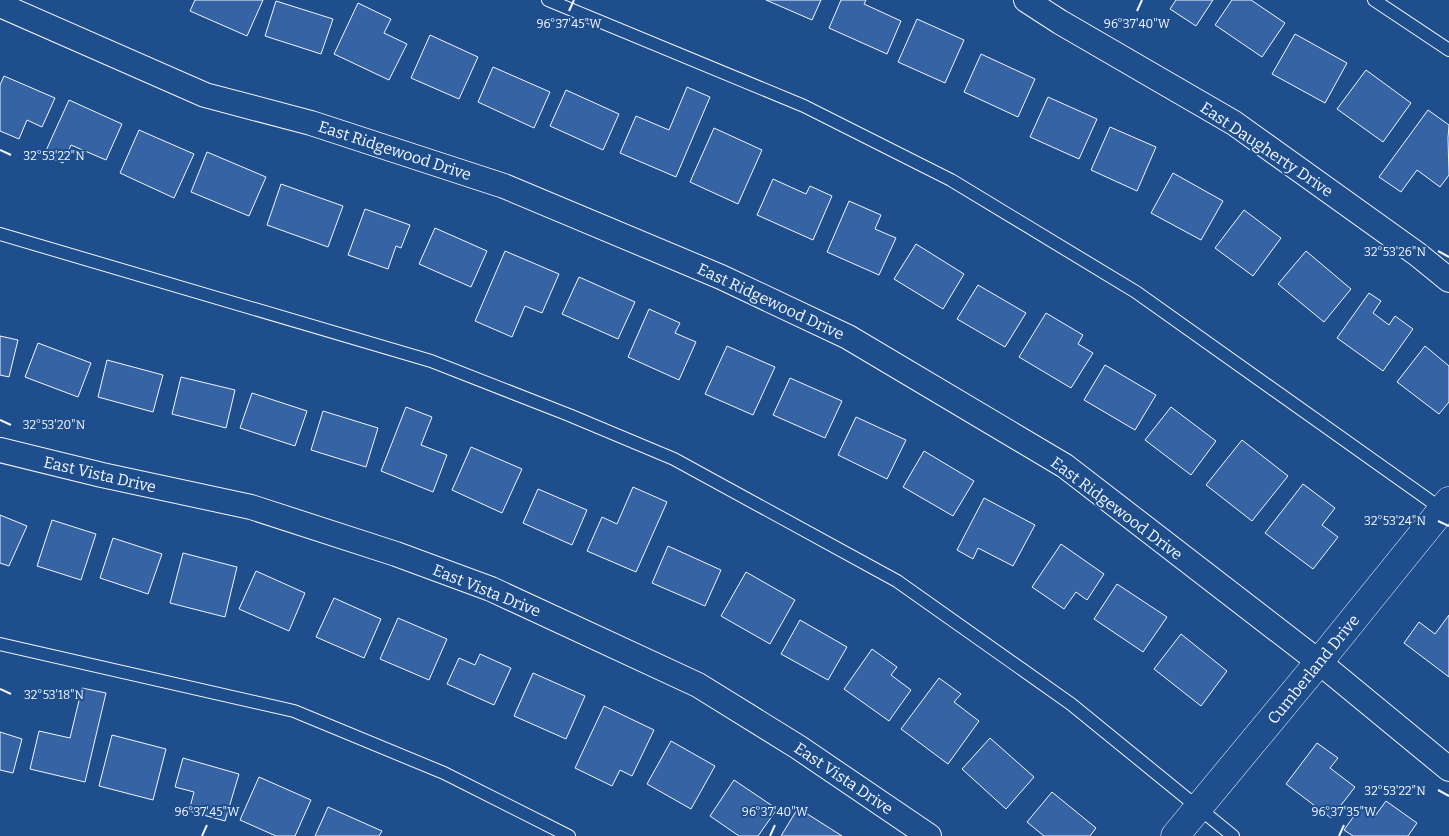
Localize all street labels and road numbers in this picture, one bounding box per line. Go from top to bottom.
street label: East Daugherty Drive [1197,98,1337,201]
street label: East Ridgewood Drive [316,117,474,184]
street label: East Ridgewood Drive [694,259,847,344]
street label: East Vista Drive [42,452,158,497]
street label: East Ridgewood Drive [1047,453,1186,564]
street label: East Vista Drive [430,560,544,621]
street label: Cumberland Drive [1263,611,1363,728]
street label: East Vista Drive [791,738,897,818]

